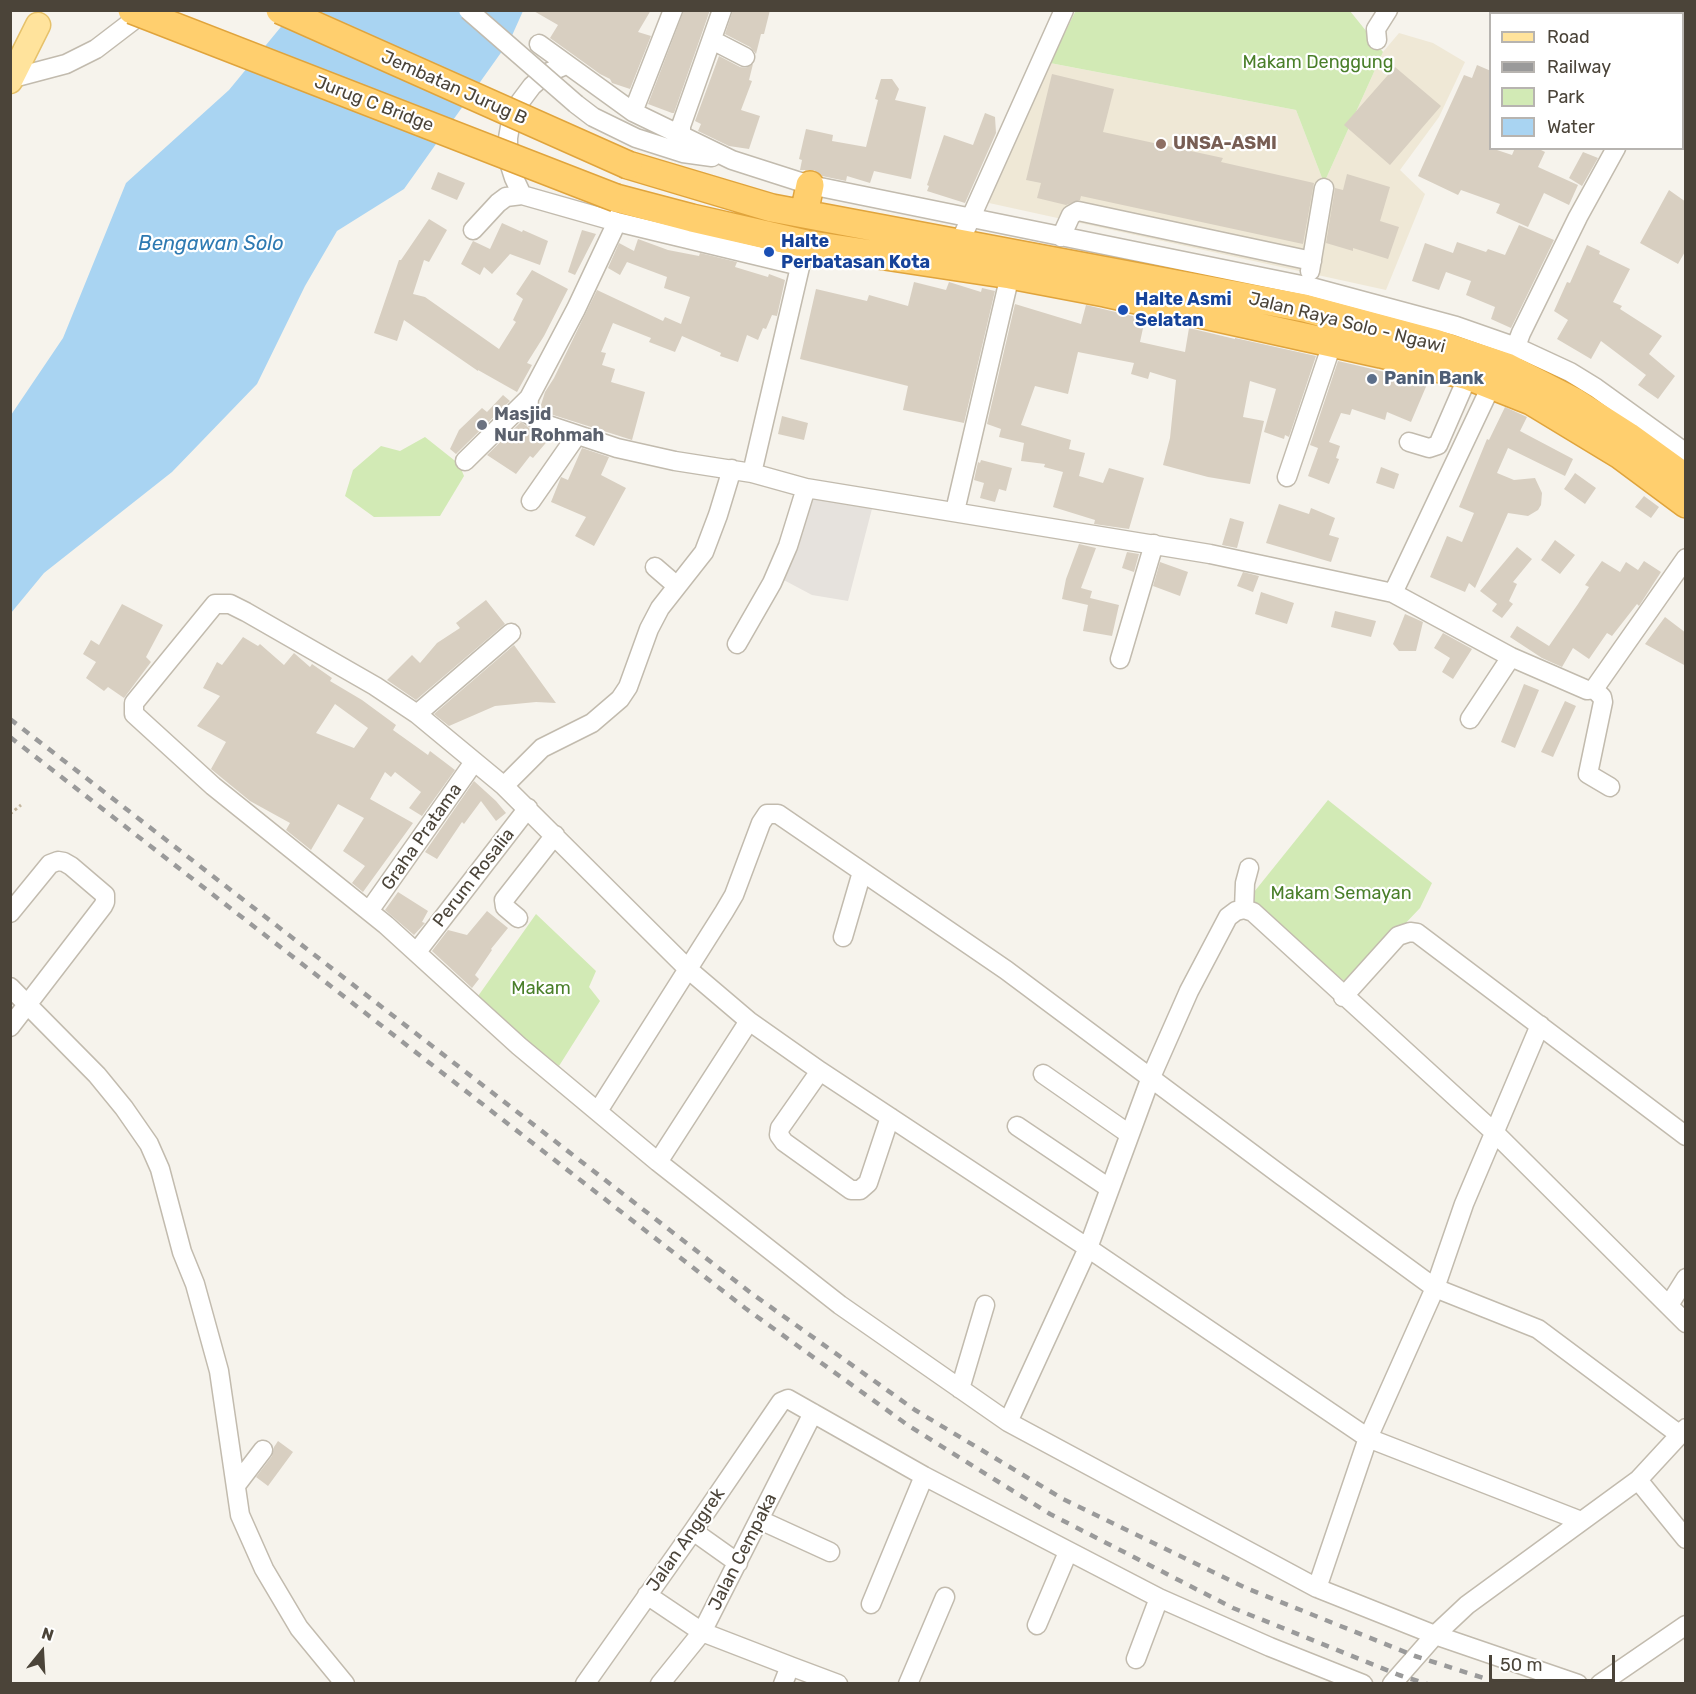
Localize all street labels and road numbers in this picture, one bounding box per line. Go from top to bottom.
street label: Jembatan Jurug B [378,46,530,130]
street label: Jurug C Bridge [311,71,437,137]
street label: Jalan Raya Solo - Ngawi [1246,288,1448,358]
street label: Graha Pratama [377,780,467,894]
street label: Perum Rosalia [429,824,519,932]
street label: Jalan Anggrek [642,1484,730,1596]
street label: Jalan Cempaka [704,1490,782,1614]

